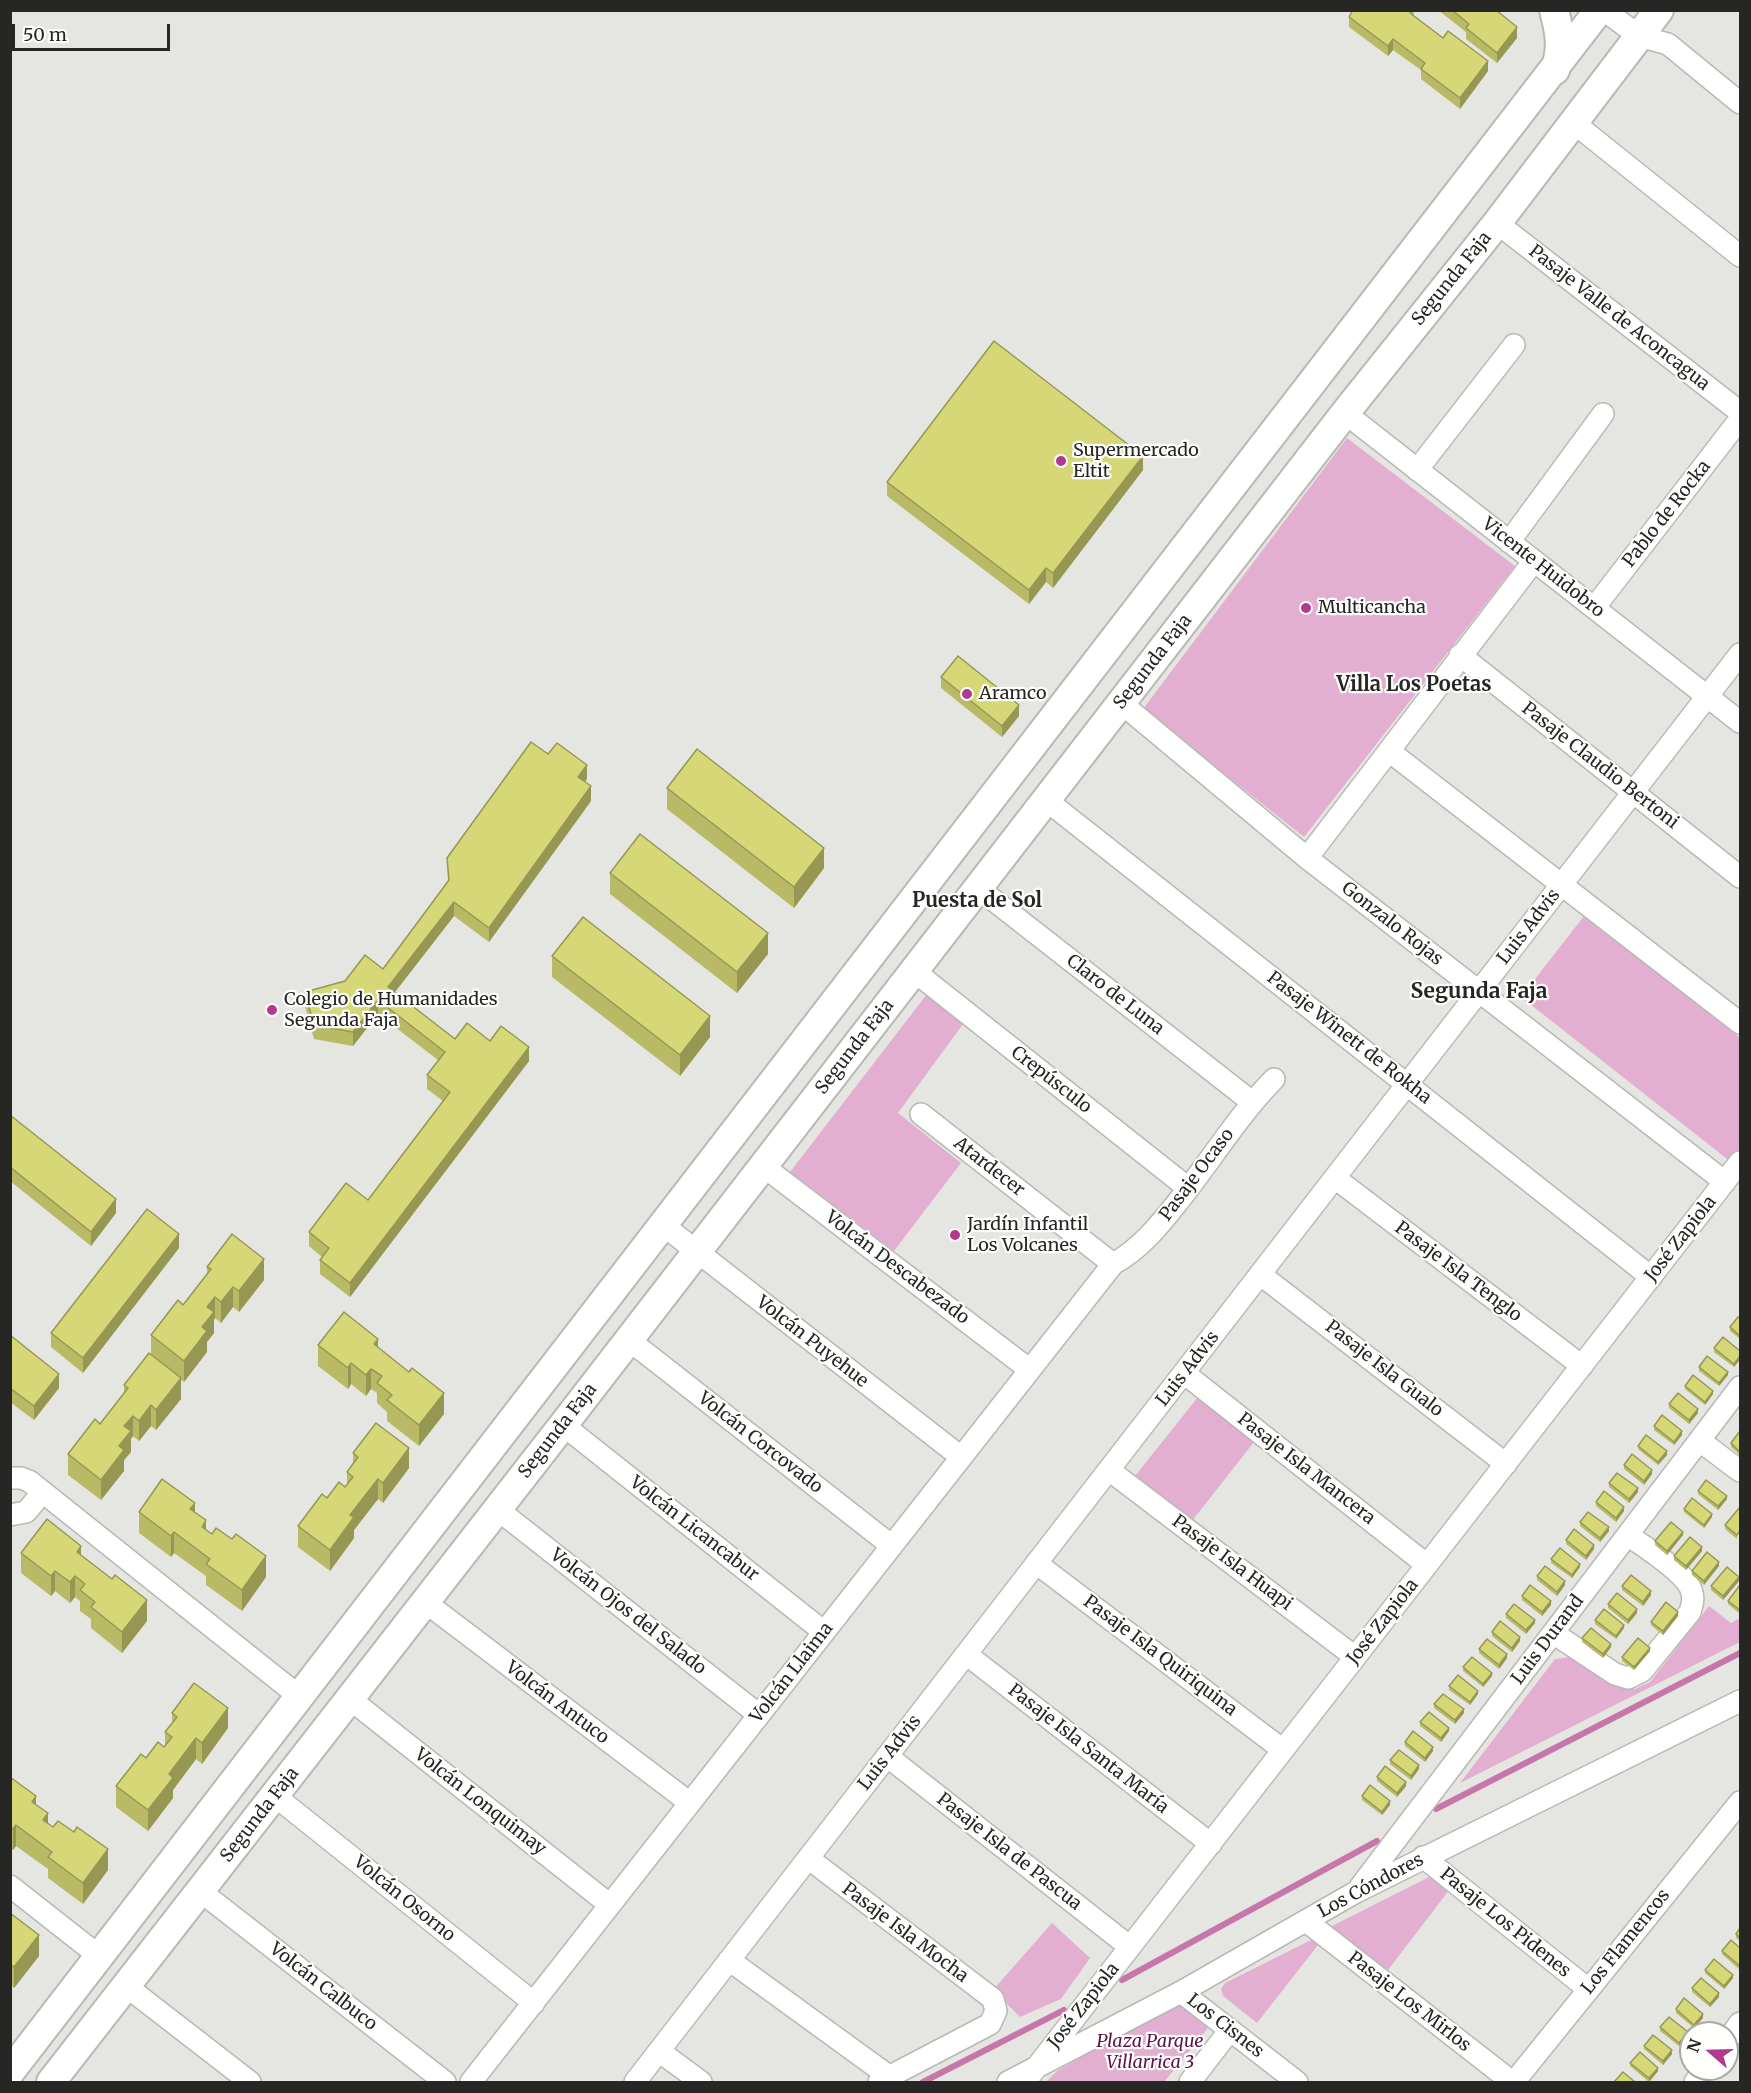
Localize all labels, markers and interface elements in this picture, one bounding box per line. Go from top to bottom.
scale bar [15,12,172,50]
text: 50 m [23,23,67,46]
street label: Segunda Faja [1408,228,1496,330]
street label: Pasaje Valle de Aconcagua [1524,241,1714,395]
place label: Supermercado Eltit [1073,440,1199,482]
marker: Supermercado Eltit [1054,454,1068,468]
street label: Pablo de Rocka [1619,456,1715,572]
street label: Vicente Huidobro [1478,514,1608,622]
place label: Multicancha [1318,597,1426,619]
marker: Multicancha [1299,601,1313,615]
street label: Segunda Faja [1109,610,1197,714]
district label: Villa Los Poetas [1336,673,1492,697]
place label: Aramco [979,683,1047,705]
marker: Aramco [960,687,974,701]
street label: Pasaje Claudio Bertoni [1517,698,1683,834]
street label: Gonzalo Rojas [1337,878,1447,970]
street label: Luis Advis [1493,885,1565,969]
district label: Puesta de Sol [912,889,1042,913]
street label: Claro de Luna [1062,950,1168,1040]
street label: Pasaje Winett de Rokha [1263,967,1435,1109]
district label: Segunda Faja [1410,979,1548,1005]
place label: Colegio de Humanidades Segunda Faja [284,989,498,1032]
street label: Segunda Faja [811,995,899,1099]
marker: Colegio de Humanidades Segunda Faja [265,1003,279,1017]
street label: Crepúsculo [1006,1042,1096,1118]
street label: Pasaje Ocaso [1155,1124,1239,1226]
street label: Atardecer [949,1133,1029,1201]
street label: José Zapiola [1641,1192,1721,1286]
street label: Volcán Descabezado [821,1207,973,1329]
place label: Jardín Infantil Los Volcanes [967,1214,1088,1256]
street label: Pasaje Isla Tenglo [1390,1217,1526,1327]
marker: Jardín Infantil Los Volcanes [948,1228,962,1242]
street label: Volcán Puyehue [752,1292,872,1392]
street label: Pasaje Isla Gualo [1321,1316,1447,1422]
street label: Luis Advis [1152,1327,1224,1411]
street label: Segunda Faja [514,1379,602,1483]
street label: Volcán Corcovado [694,1388,826,1498]
street label: Pasaje Isla Mancera [1233,1409,1379,1529]
street label: Volcán Licancabur [625,1472,763,1586]
street label: Pasaje Isla Huapi [1168,1511,1296,1615]
street label: Volcán Ojos del Salado [546,1544,710,1680]
street label: José Zapiola [1343,1575,1423,1669]
street label: Pasaje Isla Quiriquina [1079,1591,1241,1721]
street label: Luis Durand [1507,1591,1589,1689]
street label: Volcán Llaima [746,1618,838,1728]
street label: Volcán Antuco [501,1657,613,1749]
street label: Pasaje Isla Santa María [1003,1680,1173,1818]
street label: Luis Advis [854,1711,926,1795]
street label: Volcán Lonquimay [410,1744,550,1860]
street label: Segunda Faja [216,1763,304,1867]
street label: Pasaje Isla de Pascua [932,1789,1086,1915]
street label: Los Cóndores [1315,1849,1427,1923]
street label: Volcán Osorno [349,1851,459,1947]
street label: Pasaje Los Pidenes [1435,1864,1575,1982]
street label: Pasaje Isla Mocha [838,1879,972,1987]
street label: Los Flamencos [1577,1885,1675,1999]
street label: Volcán Calbuco [265,1938,381,2036]
street label: Pasaje Los Mirlos [1343,1947,1475,2057]
street label: José Zapiola [1044,1959,1124,2053]
street label: Los Cisnes [1182,1989,1268,2063]
north arrow [1679,2021,1739,2081]
park label: Plaza Parque Villarrica 3 [1096,2031,1204,2074]
text: N [1682,2036,1706,2055]

